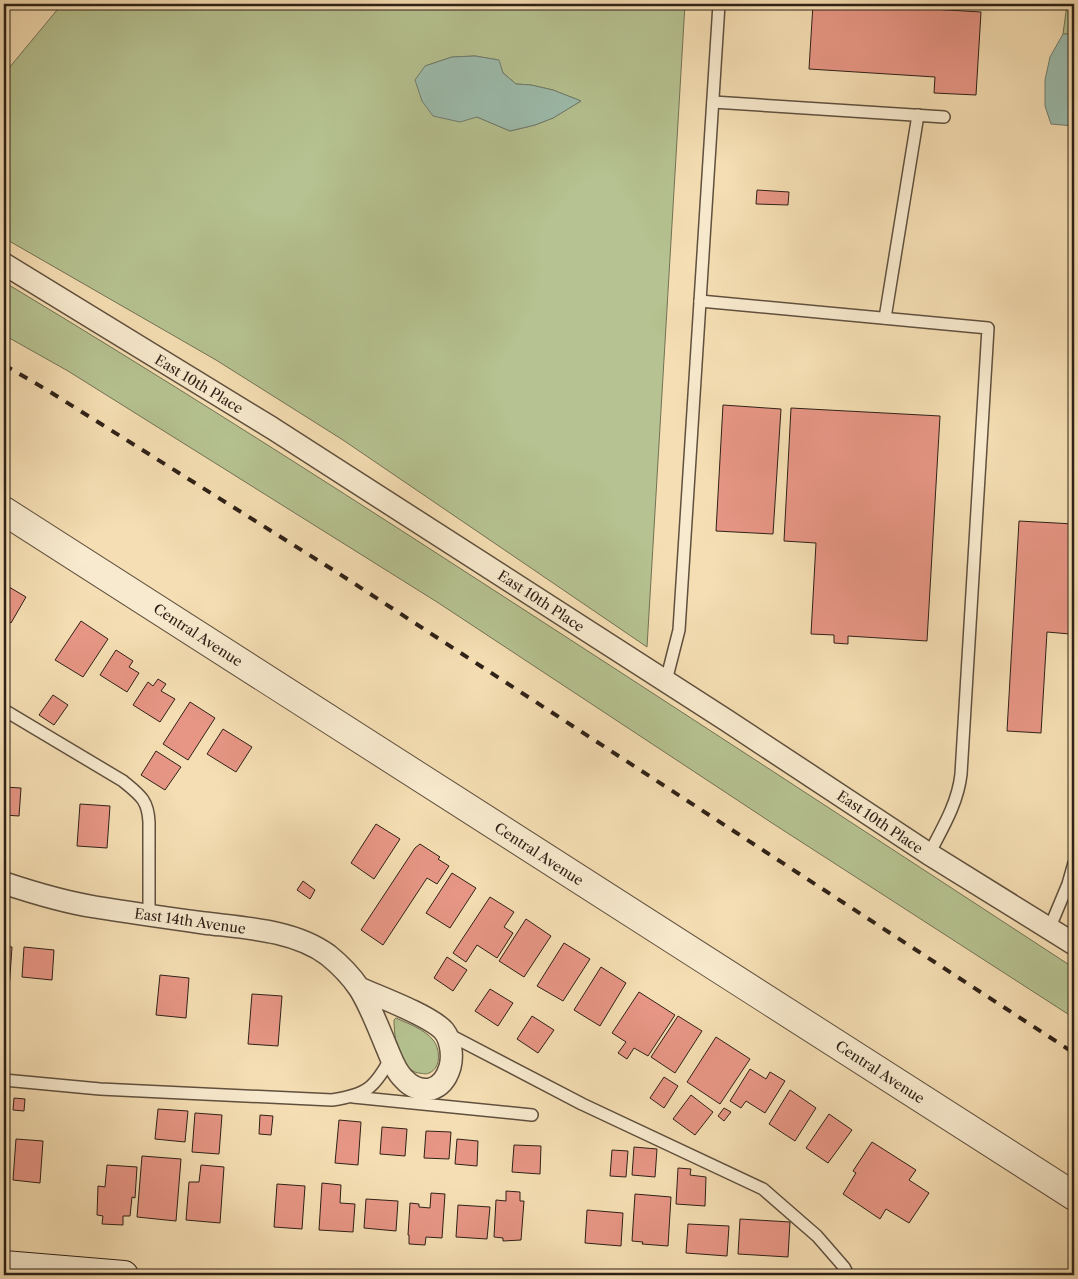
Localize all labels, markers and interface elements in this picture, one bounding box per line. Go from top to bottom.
street label: East 10th Place [152,351,247,418]
street label: East 10th Place [494,566,588,636]
street label: Central Avenue [150,599,246,671]
street label: East 10th Place [834,787,927,857]
street label: Central Avenue [491,818,587,890]
street label: East 14th Avenue [133,904,247,938]
street label: Central Avenue [832,1036,928,1108]

